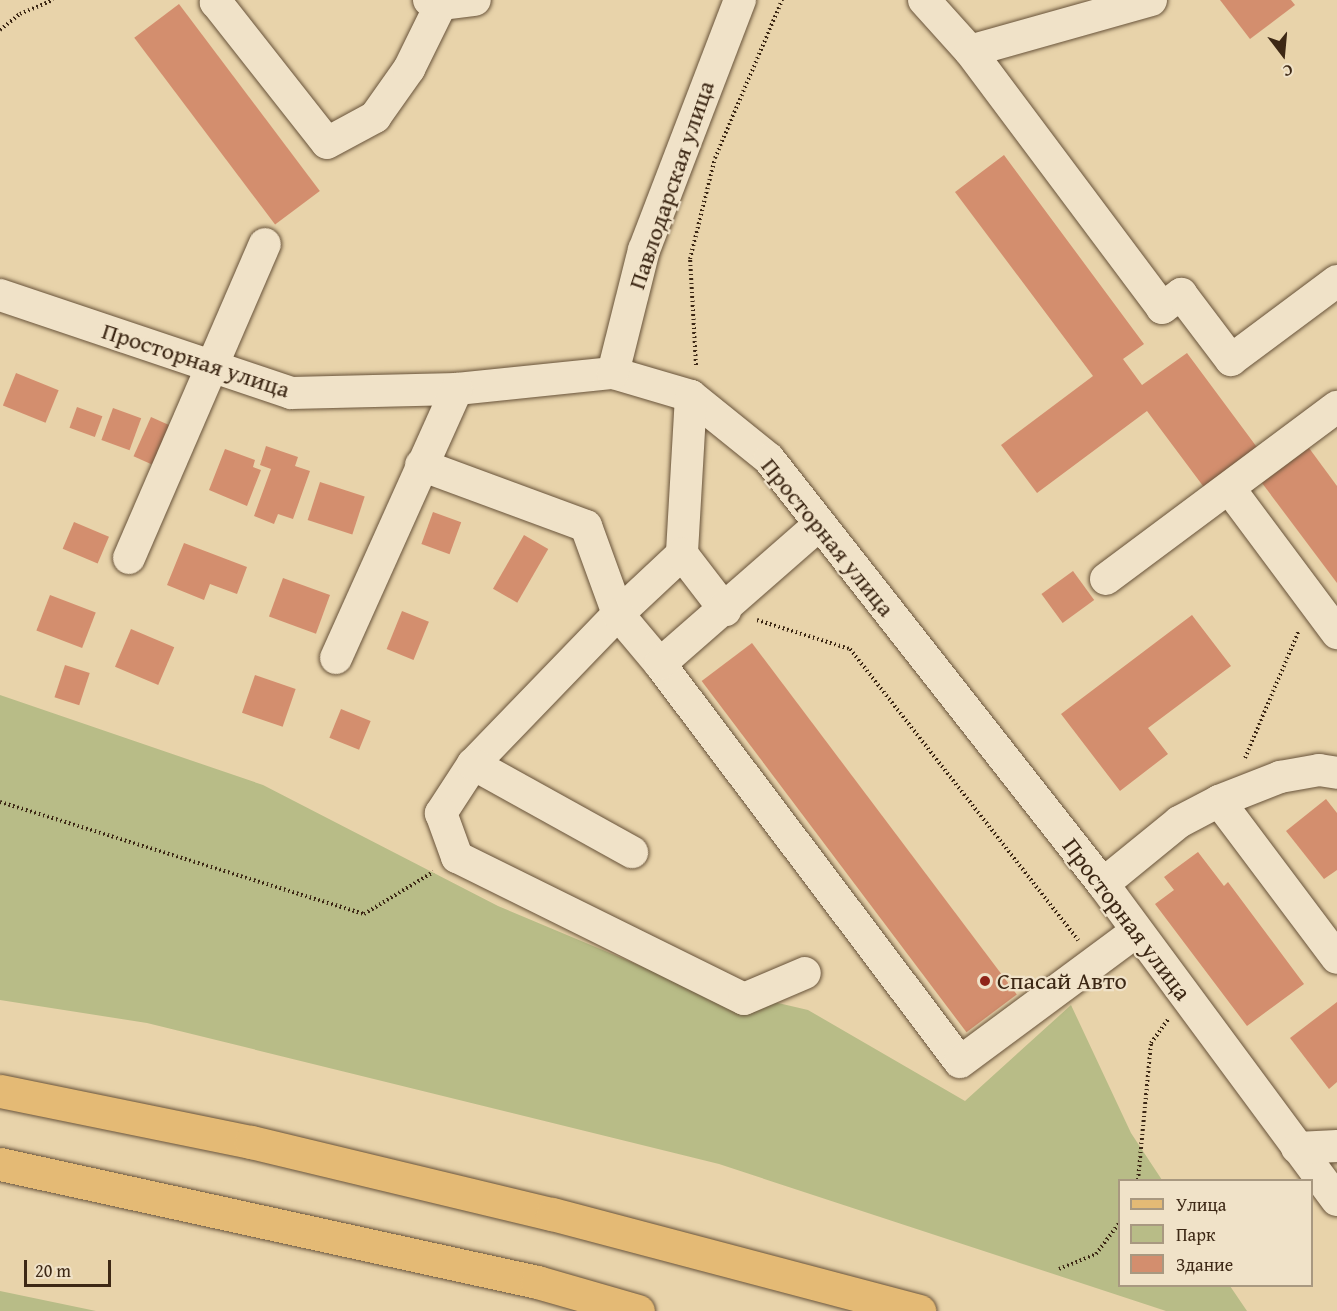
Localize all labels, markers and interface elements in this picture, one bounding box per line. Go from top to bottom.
north arrow [1253,24,1313,84]
text: С [1280,59,1296,84]
street label: Павлодарская улица [622,77,720,293]
street label: Просторная улица [99,316,293,404]
street label: Просторная улица [755,452,901,622]
street label: Просторная улица [1057,832,1197,1006]
place label: Спасай Авто [997,967,1127,995]
marker: Спасай Авто [978,974,992,988]
legend [1118,1179,1313,1287]
text: Улица [1176,1191,1226,1218]
text: Парк [1176,1221,1215,1248]
scale bar [27,1248,114,1286]
text: Здание [1176,1251,1233,1278]
text: 20 m [35,1257,71,1284]

